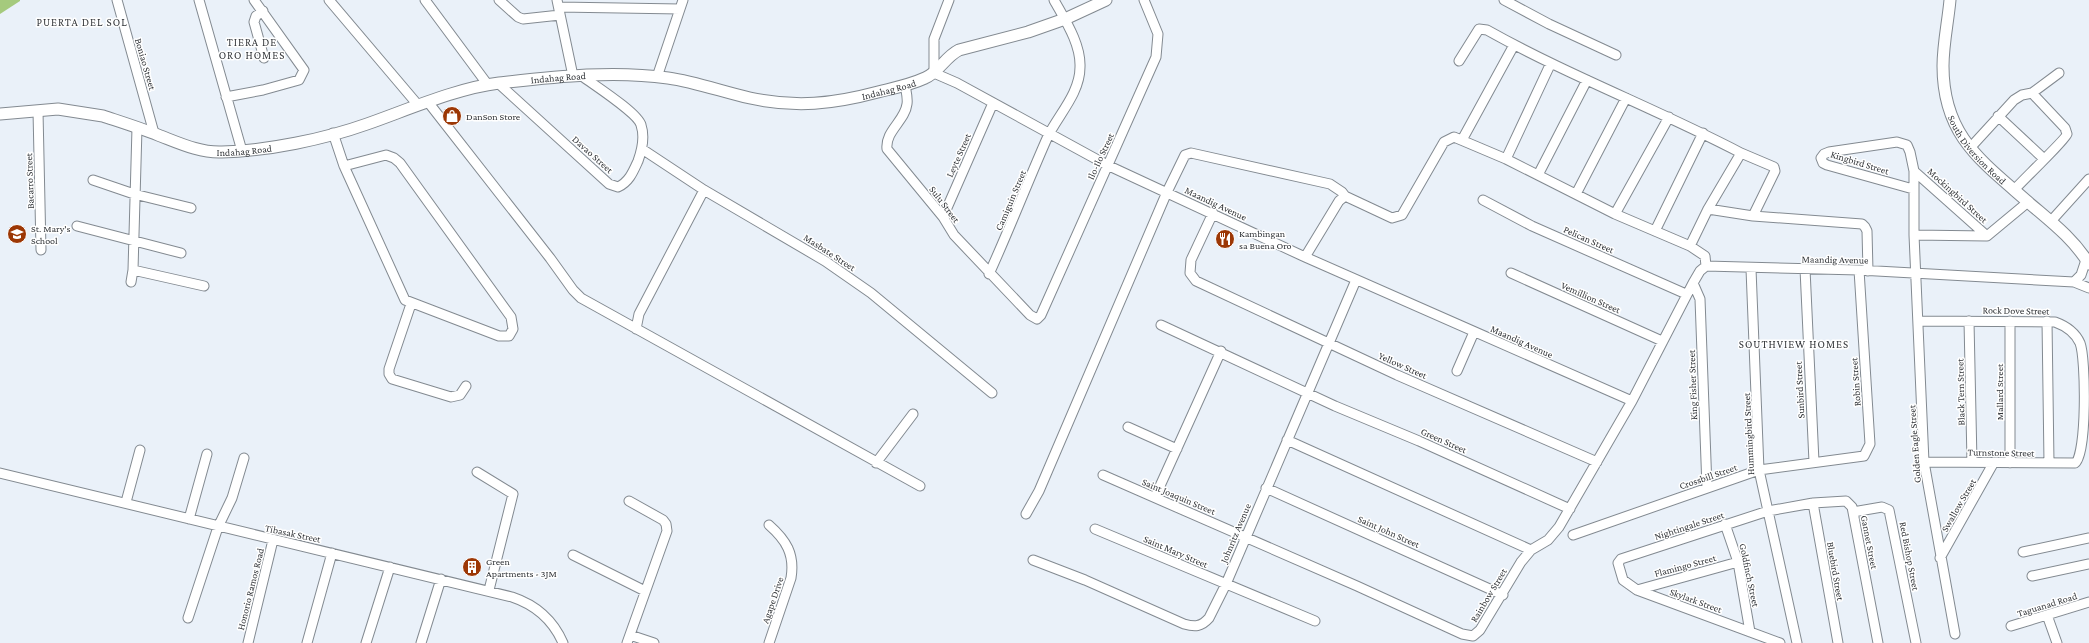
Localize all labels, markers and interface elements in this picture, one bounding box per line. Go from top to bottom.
district label: PUERTA DEL SOL [36,16,128,28]
district label: TIERA DE ORO HOMES [219,36,285,61]
street label: Boniao Street [133,37,158,92]
street label: Indahag Road [530,70,587,86]
street label: Indahag Road [861,77,918,102]
shop icon: DanSon Store [441,105,463,127]
place label: DanSon Store [466,111,521,122]
street label: South Diversion Road [1946,114,2009,187]
street label: Ilo-Ilo Street [1085,130,1116,181]
street label: Leyte Street [944,131,973,179]
street label: Davao Street [570,133,616,176]
street label: Indahag Road [217,142,273,158]
street label: Kingbird Street [1829,148,1891,177]
street label: Bacarro Street [23,152,36,209]
street label: Mockingbird Street [1926,166,1990,226]
street label: Camiguin Street [993,168,1028,232]
street label: Sulu Street [927,184,962,225]
street label: Maandig Avenue [1183,184,1249,223]
school or university icon: St. Mary's School [6,223,28,245]
place label: St. Mary's School [31,223,71,246]
street label: Pelican Street [1562,223,1616,256]
restaurant icon: Kambingan sa Buena Oro [1214,228,1236,250]
place label: Kambingan sa Buena Oro [1239,228,1292,251]
street label: Masbate Street [802,232,858,274]
street label: Maandig Avenue [1801,253,1869,266]
street label: Vemillion Street [1559,279,1623,316]
street label: Rock Dove Street [1982,304,2050,317]
street label: Maandig Avenue [1489,323,1555,360]
district label: SOUTHVIEW HOMES [1739,338,1849,350]
street label: King Fisher Street [1686,349,1699,420]
street label: Yellow Street [1377,350,1429,381]
street label: Robin Street [1848,357,1863,407]
street label: Black Tern Street [1954,358,1967,426]
street label: Sunbird Street [1792,361,1806,419]
street label: Mallard Street [1994,363,2005,420]
street label: Hummingbird Street [1741,392,1756,475]
street label: Golden Eagle Street [1906,404,1923,483]
street label: Green Street [1419,425,1469,456]
street label: Turnstone Street [1967,446,2035,459]
street label: Crossbill Street [1678,461,1739,491]
street label: Saint Joaquin Street [1140,476,1218,517]
street label: Swallow Street [1939,476,1978,534]
street label: Johnritz Avenue [1218,501,1253,566]
street label: Nightingale Street [1653,509,1726,542]
street label: Saint John Street [1356,513,1422,550]
street label: Gannet Street [1859,514,1880,571]
street label: Red Bishop Street [1897,521,1922,592]
street label: Tibasak Street [264,522,322,545]
street label: Saint Mary Street [1142,533,1210,570]
street label: Bluebird Street [1825,541,1846,602]
street label: Goldfinch Street [1737,542,1762,609]
street label: Honorio Ramos Road [235,546,266,631]
street label: Flamingo Street [1653,552,1718,579]
building icon: Green Apartments - 3JM [461,556,483,578]
place label: Green Apartments - 3JM [486,556,557,579]
street label: Rainbow Street [1468,566,1509,624]
street label: Agape Drive [759,575,786,625]
street label: Skylark Street [1668,586,1724,615]
street label: Taguanad Road [2016,590,2079,619]

